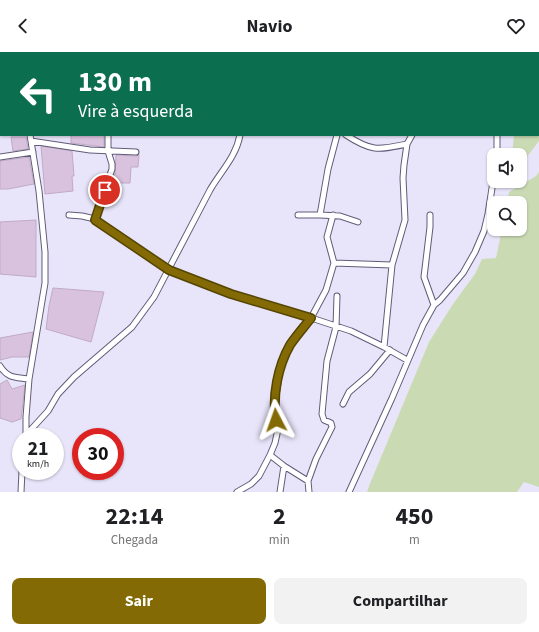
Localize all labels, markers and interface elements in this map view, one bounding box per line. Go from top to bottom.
text: Navio [247,14,292,39]
icon: back [12,15,34,37]
icon: heart [505,15,527,37]
text: 130 m [78,62,152,102]
icon: left [12,68,64,120]
text: Vire à esquerda [78,99,193,124]
map controls [487,148,527,236]
button: sound [487,148,527,188]
pin [88,173,122,207]
icon: arrive [94,179,116,201]
button: search [487,196,527,236]
position arrow [255,399,297,441]
speed limit sign: 30 [72,428,124,480]
text: 21 [27,435,49,463]
text: km/h [27,457,49,471]
text: 22:14 [105,499,163,534]
text: 2 [273,499,286,534]
text: 450 [395,499,433,534]
text: Chegada [111,531,158,549]
text: min [269,531,290,549]
text: m [409,531,420,549]
button: Sair [12,578,266,624]
button: Compartilhar [274,578,527,624]

